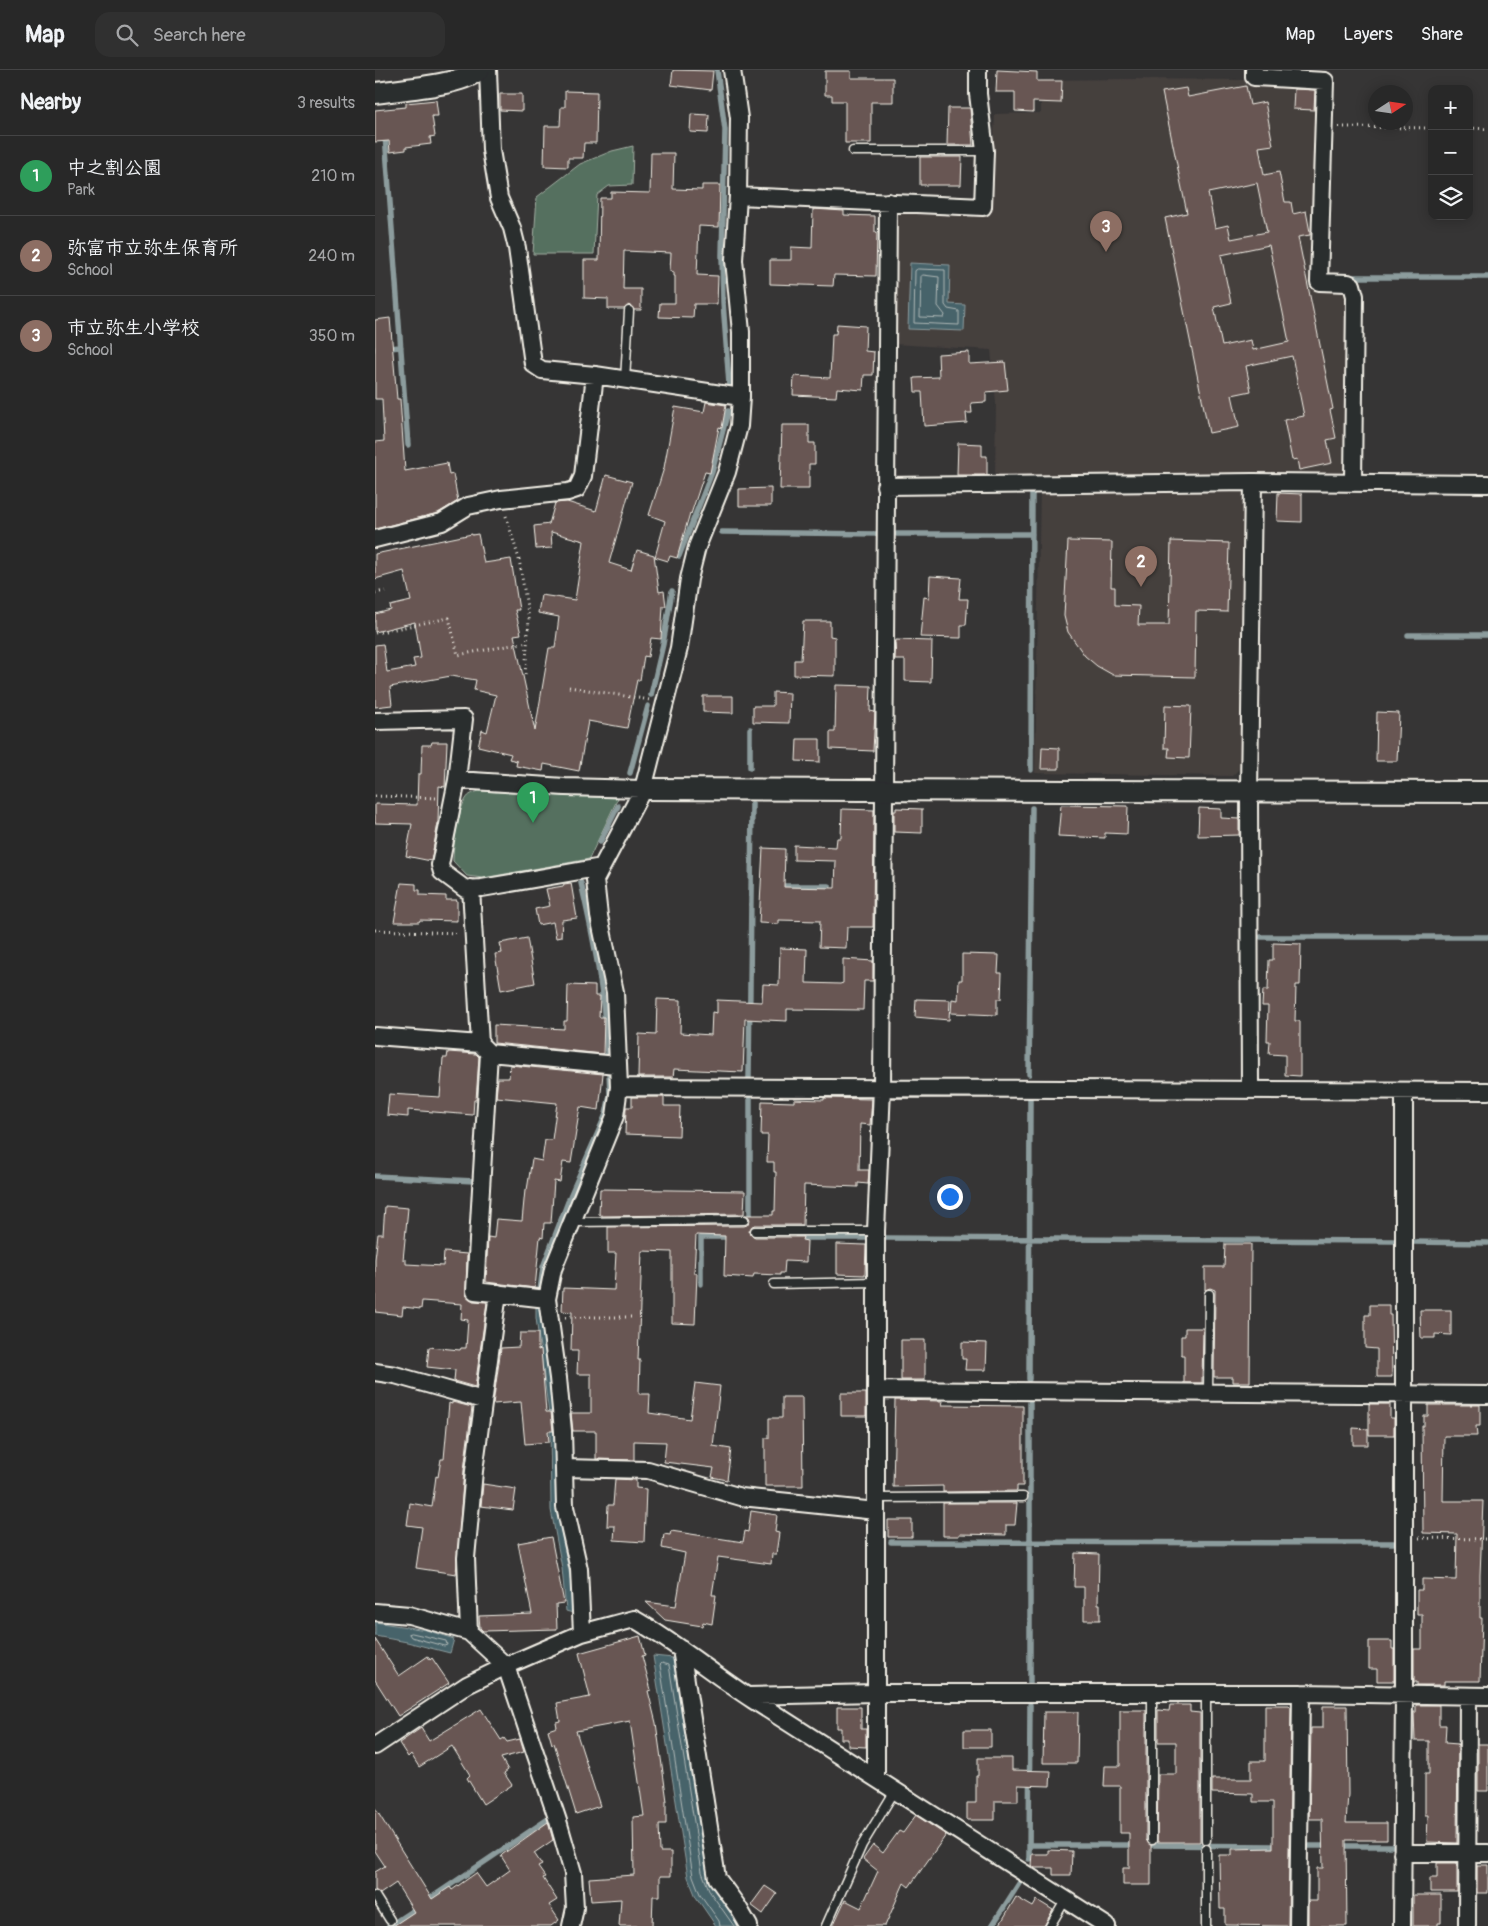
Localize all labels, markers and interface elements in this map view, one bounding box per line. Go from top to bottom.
search box [95,12,445,57]
text: Map [25,20,65,49]
icon: search [113,21,141,49]
text: Search here [153,23,246,47]
text: Map [1286,23,1315,46]
text: Layers [1343,23,1393,46]
text: Share [1421,23,1463,46]
north arrow [1368,85,1413,130]
map controls [1428,85,1473,220]
button: + [1428,85,1473,130]
text: Nearby [20,89,81,116]
text: 3 results [297,93,355,113]
button: − [1428,130,1473,175]
text: 中之割公園 [67,156,162,180]
text: 1 [33,166,39,186]
text: 210 m [311,166,355,186]
button: layers [1428,175,1473,220]
text: Park [67,180,95,200]
pin: 3 [1090,211,1122,252]
text: 弥富市立弥生保育所 [67,236,238,260]
text: 2 [32,246,40,266]
text: 240 m [308,246,355,266]
text: School [67,260,113,280]
text: 市立弥生小学校 [67,316,200,340]
text: 3 [32,326,40,346]
text: 350 m [309,326,355,346]
text: School [67,340,113,360]
pin: 2 [1125,546,1157,587]
pin: 1 [517,782,549,823]
your location [937,1184,963,1210]

